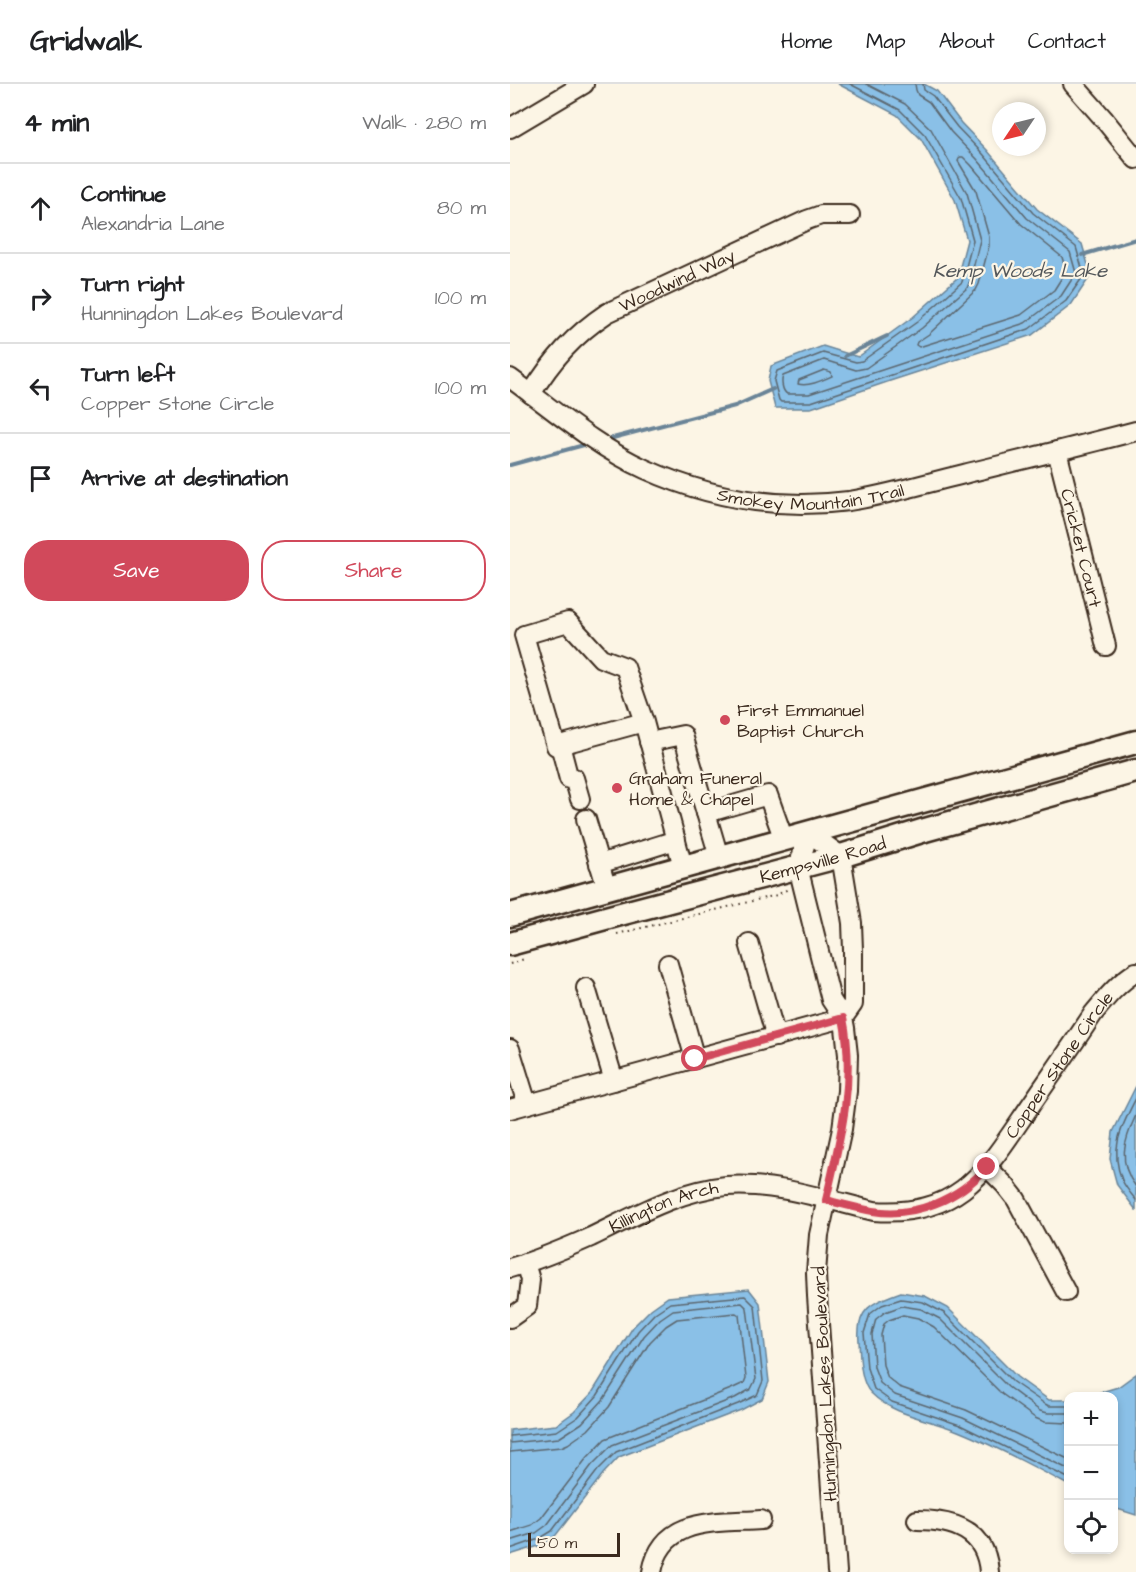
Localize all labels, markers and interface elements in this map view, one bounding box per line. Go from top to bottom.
text: Gridwalk [30,22,142,61]
text: Home [781,27,833,56]
text: Map [866,27,906,56]
text: About [939,27,995,56]
text: Contact [1028,27,1106,56]
north arrow [992,102,1046,156]
text: 4 min [24,105,89,141]
text: Walk · 280 m [362,109,486,137]
text: Continue [81,179,166,210]
icon: ahead [24,192,57,225]
text: 80 m [437,194,486,222]
text: Alexandria Lane [81,210,225,238]
street label: Woodwind Way [615,243,739,318]
water label: Kemp Woods Lake [933,257,1108,285]
text: Turn right [81,269,184,300]
icon: right [24,282,57,315]
text: 100 m [435,284,486,312]
text: Hunningdon Lakes Boulevard [81,300,343,328]
text: Turn left [81,359,175,390]
icon: left [24,372,57,405]
text: 100 m [435,374,486,402]
text: Copper Stone Circle [81,390,274,418]
icon: arrive [24,462,57,495]
text: Arrive at destination [81,463,288,494]
street label: Smokey Mountain Trail [715,477,907,517]
street label: Cricket Court [1054,486,1108,611]
button: Save [24,540,249,601]
button: Share [261,540,486,601]
place label: First Emmanuel Baptist Church [737,698,864,744]
marker: First Emmanuel Baptist Church [718,713,732,727]
place label: Graham Funeral Home & Chapel [629,766,762,812]
marker: Graham Funeral Home & Chapel [610,781,624,795]
street label: Kempsville Road [757,830,889,889]
street label: Copper Stone Circle [999,986,1119,1144]
route start [681,1045,707,1071]
route end [973,1153,999,1179]
street label: Killington Arch [605,1175,720,1239]
street label: Hunningdon Lakes Boulevard [806,1266,845,1502]
map controls [1064,1392,1118,1554]
button: + [1064,1392,1118,1446]
button: − [1064,1446,1118,1500]
button: locate [1064,1500,1118,1554]
scale bar [528,1530,620,1558]
text: 50 m [537,1532,577,1554]

